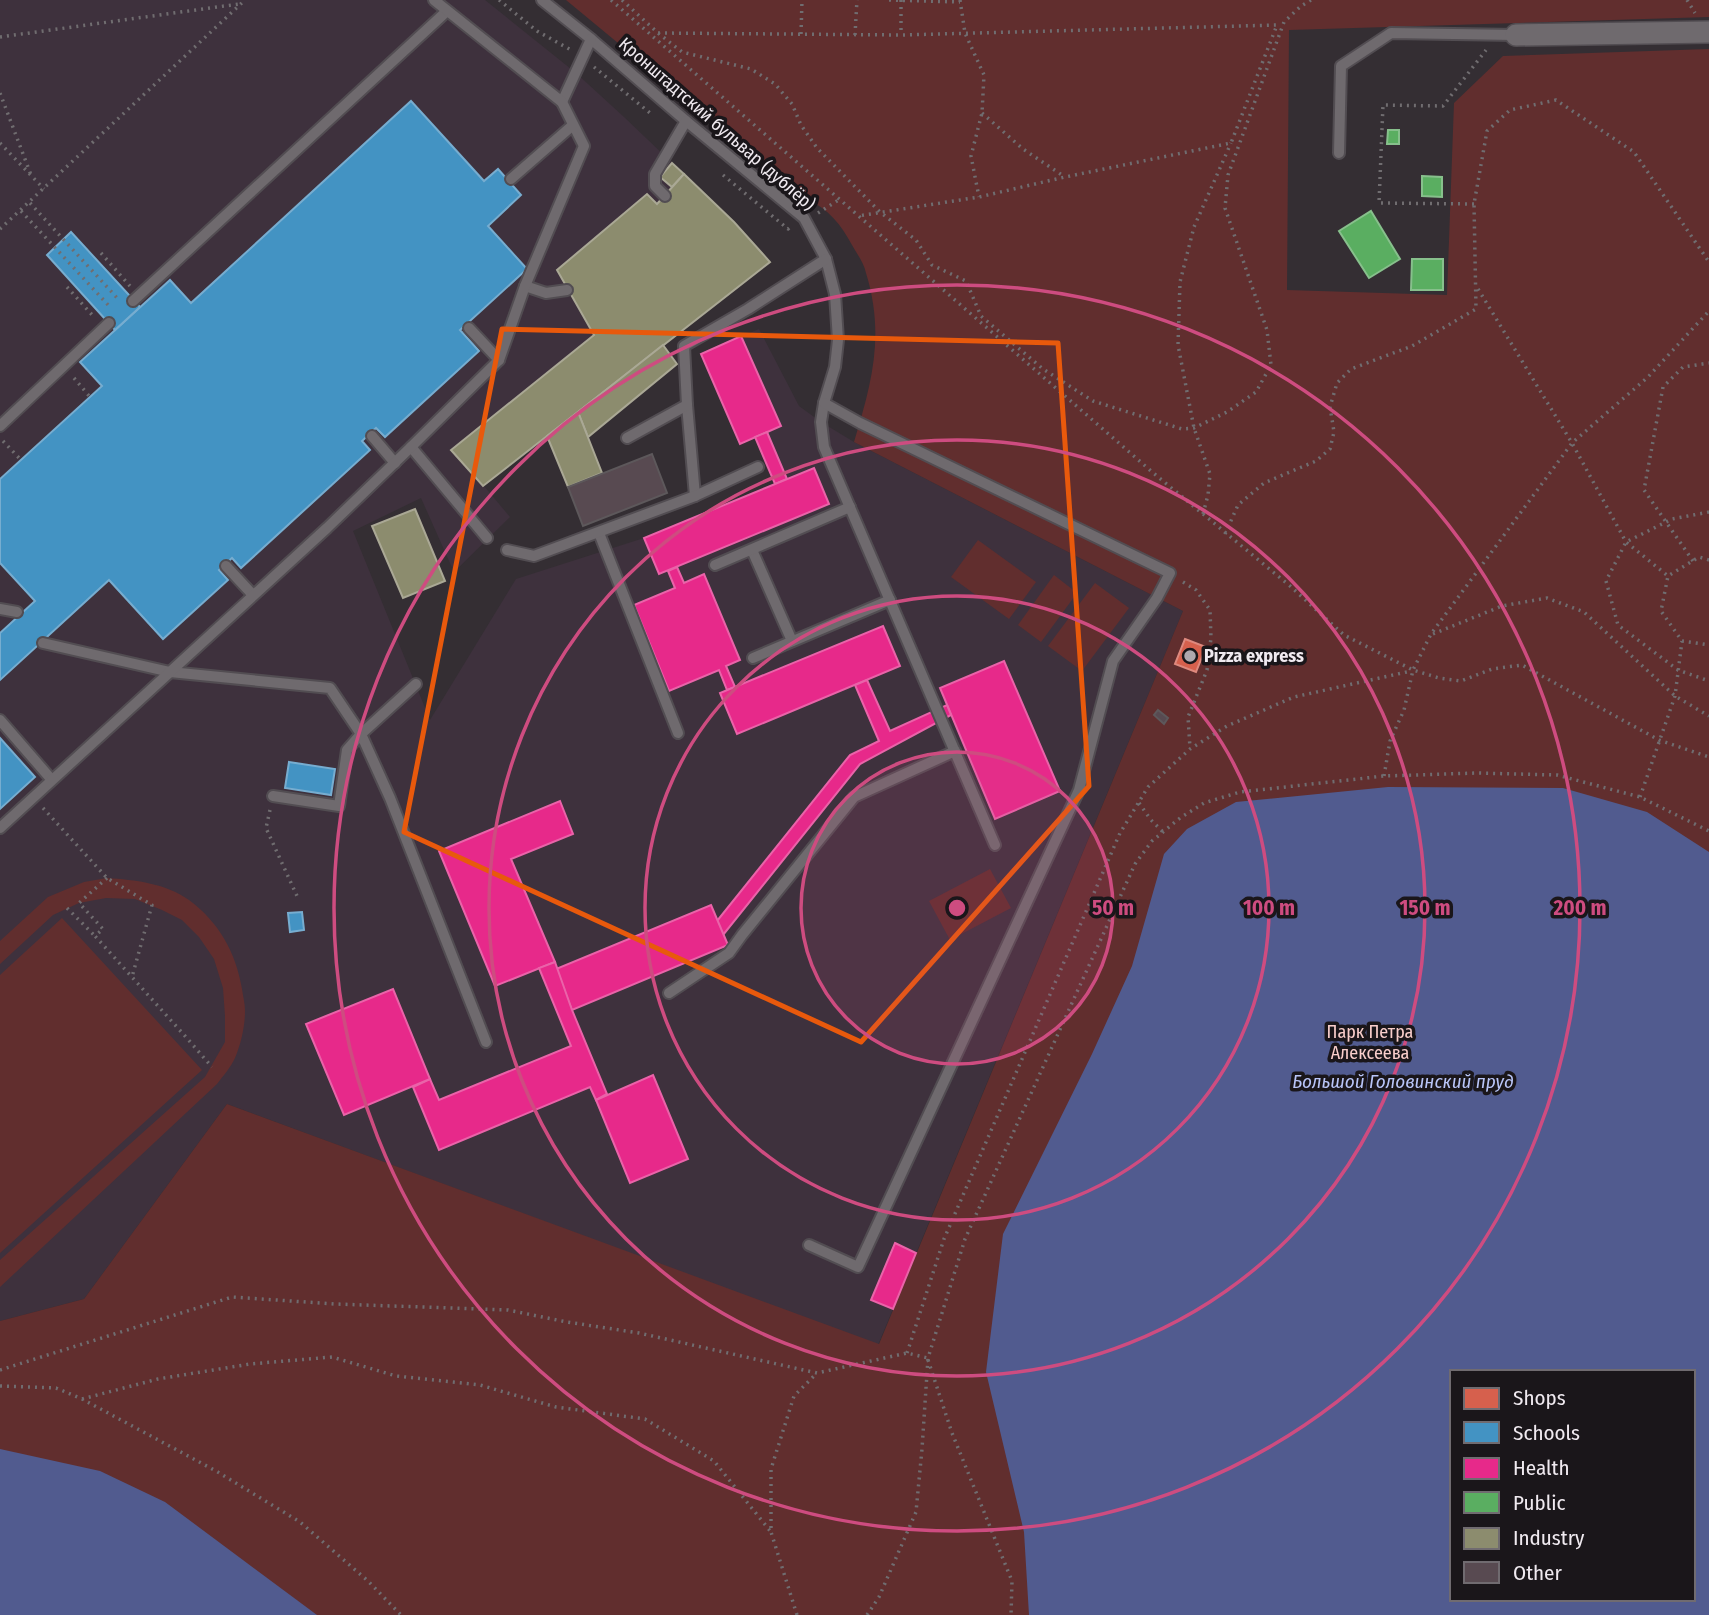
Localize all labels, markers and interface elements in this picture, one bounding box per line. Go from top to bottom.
street label: Кронштадтский бульвар (дублёр) [614,33,820,215]
place label: Pizza express [1204,645,1304,667]
marker: Pizza express [1182,648,1198,664]
text: 50 m [1092,895,1134,921]
text: 100 m [1243,895,1295,921]
text: 150 m [1399,895,1451,921]
text: 200 m [1552,895,1607,921]
centre of rings [945,896,969,920]
park label: Парк Петра Алексеева [1327,1021,1414,1064]
water label: Большой Головинский пруд [1292,1070,1514,1093]
legend [1450,1370,1695,1601]
text: Shops [1513,1385,1566,1411]
text: Schools [1513,1420,1580,1446]
text: Health [1513,1455,1569,1481]
text: Public [1513,1490,1565,1516]
text: Industry [1513,1525,1585,1551]
text: Other [1513,1560,1562,1586]

